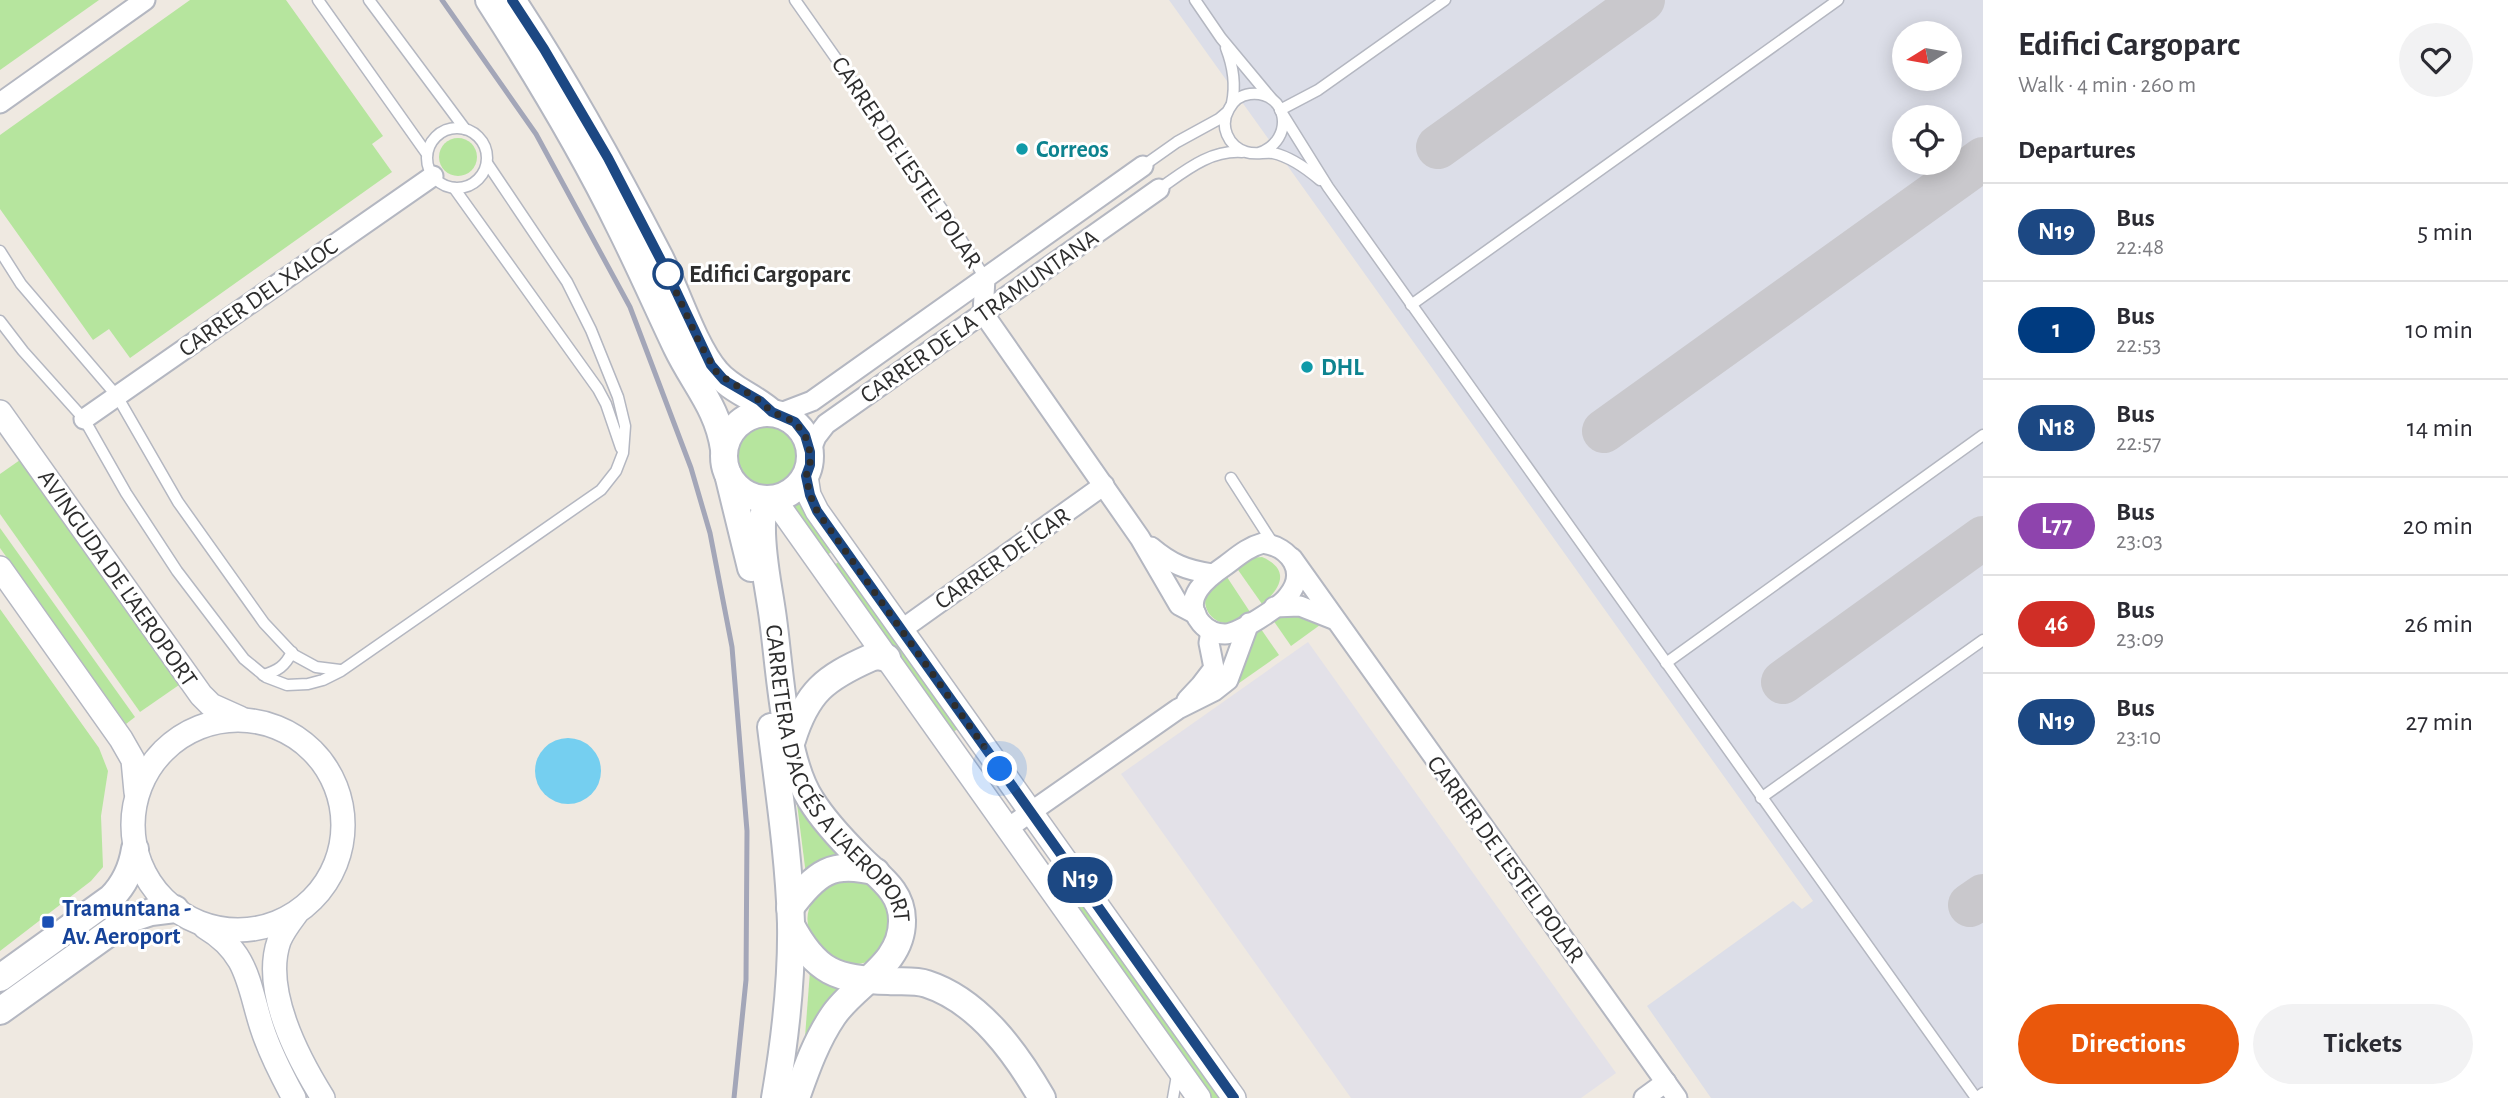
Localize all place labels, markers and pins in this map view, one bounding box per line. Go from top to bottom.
place label: Correos [1036,138,1109,162]
marker: Correos [1014,141,1030,157]
marker: Edifici Cargoparc [653,259,683,289]
place label: Edifici Cargoparc [689,263,850,287]
place label: DHL [1321,356,1364,380]
marker: DHL [1299,359,1315,375]
place label: Tramuntana - Av. Aeroport [62,897,191,949]
marker: Tramuntana - Av. Aeroport [40,914,56,930]

